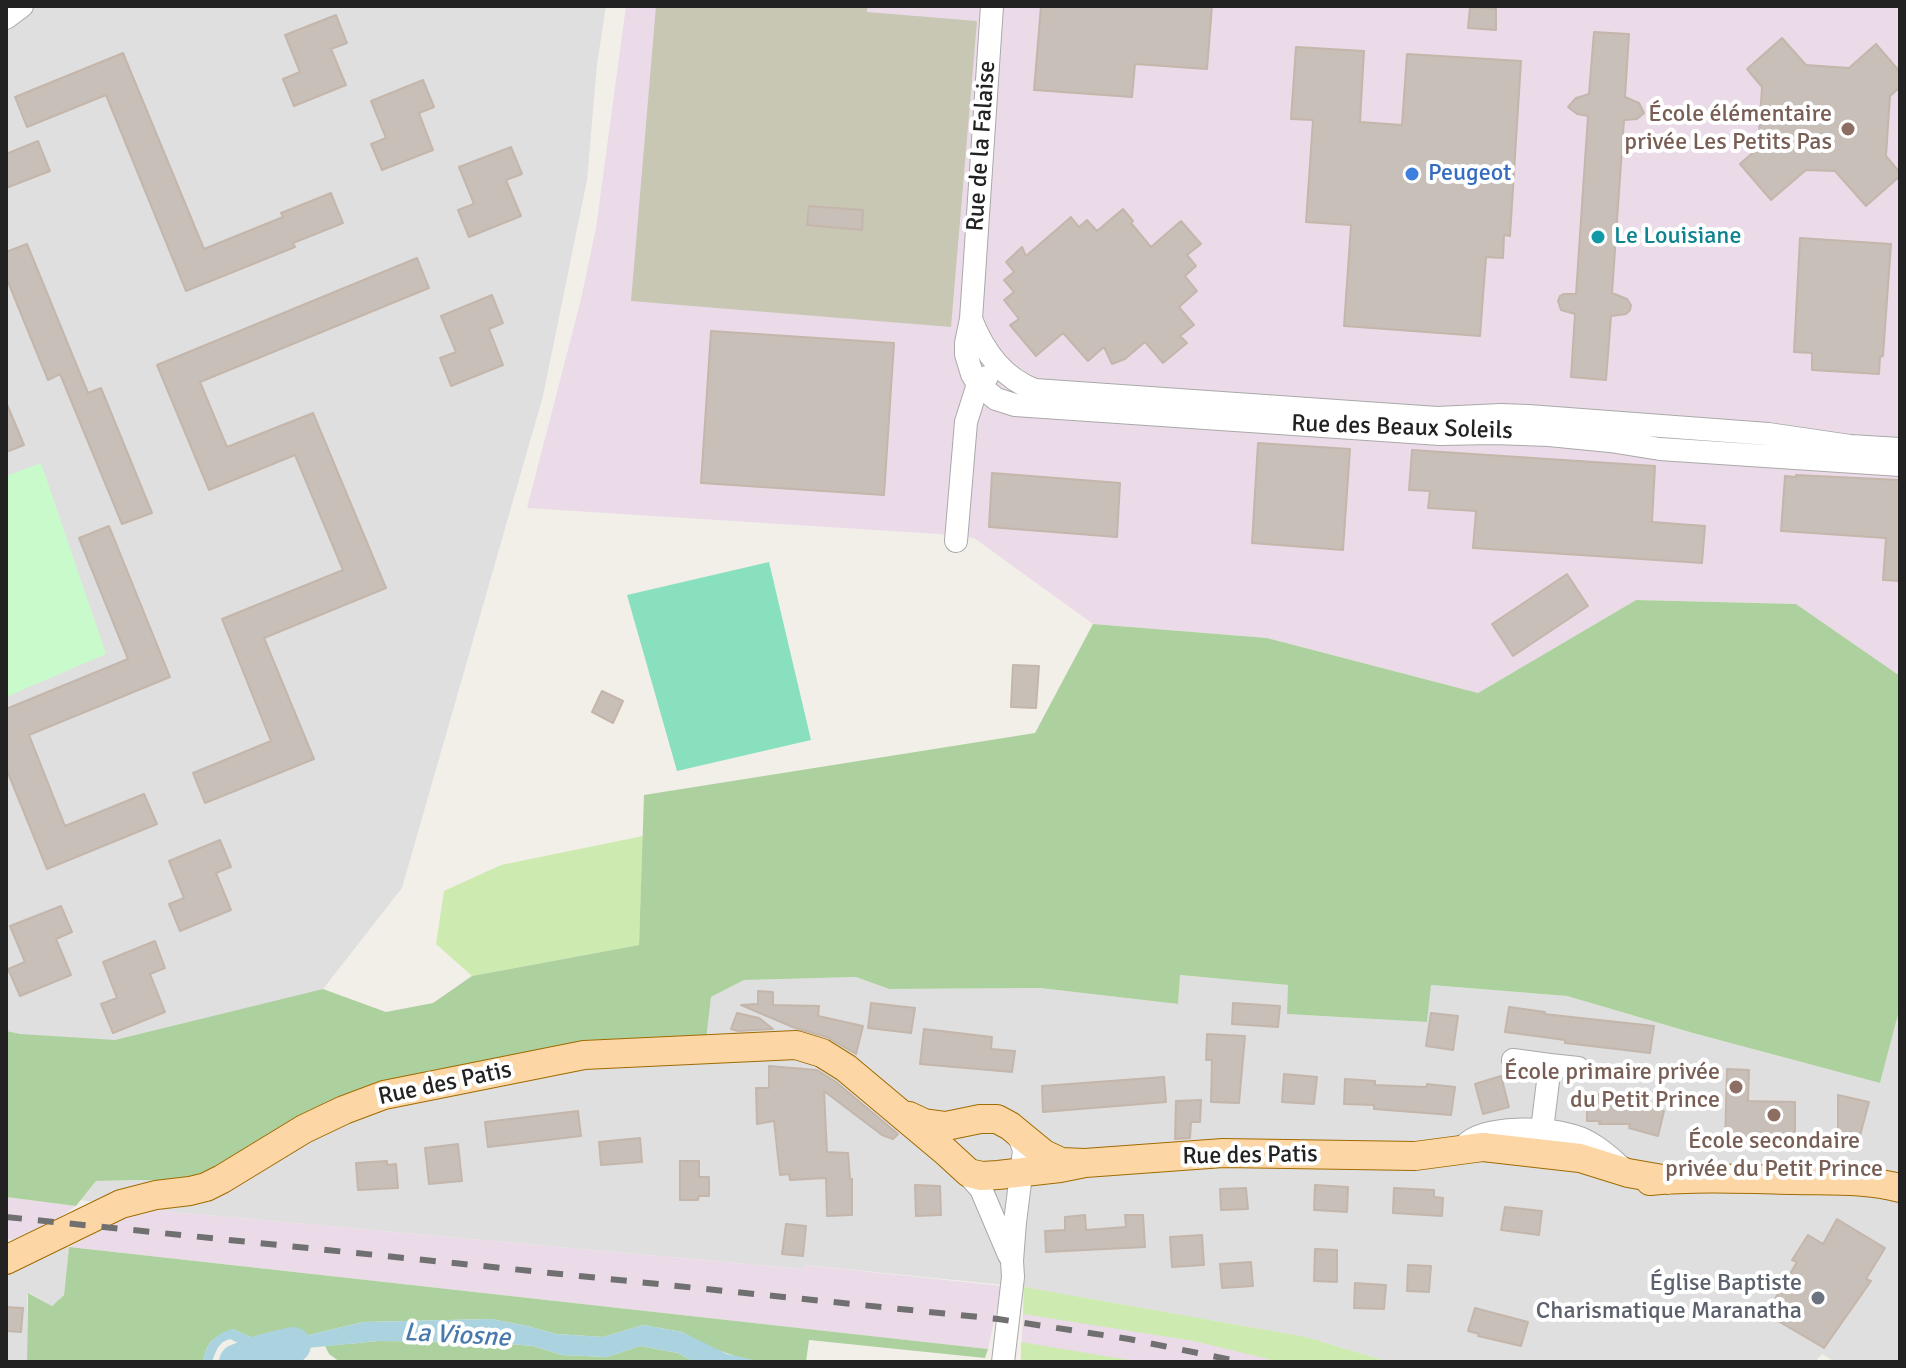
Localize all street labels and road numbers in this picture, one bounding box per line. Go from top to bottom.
street label: Rue de la Falaise [962,60,1002,232]
street label: Rue des Beaux Soleils [1291,410,1513,446]
street label: Rue des Patis [376,1056,514,1112]
street label: Rue des Patis [1182,1140,1318,1172]

